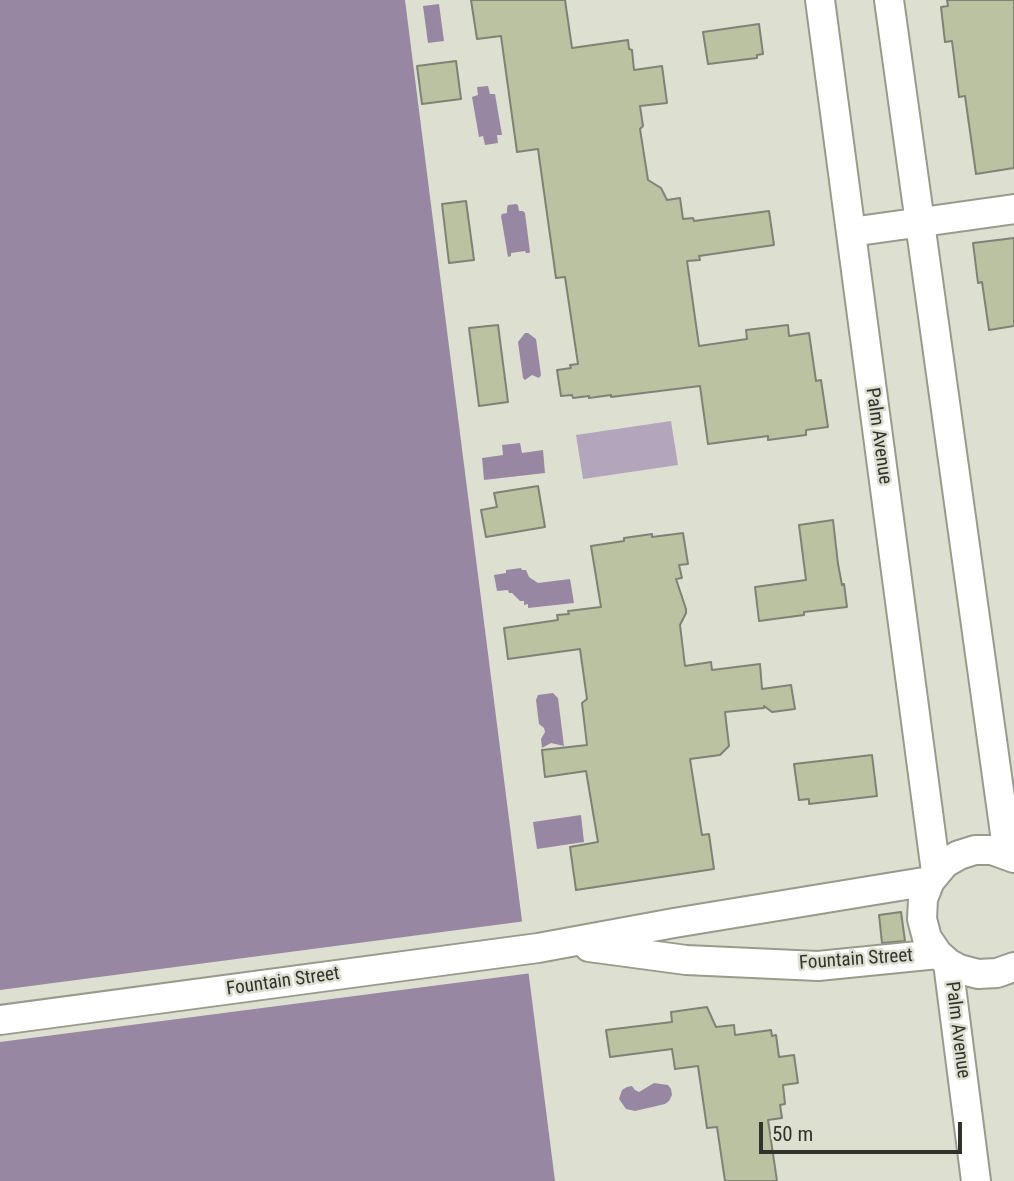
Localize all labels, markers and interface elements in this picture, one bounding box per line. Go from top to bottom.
street label: Palm Avenue [860,386,896,486]
street label: Fountain Street [798,945,914,975]
street label: Fountain Street [225,963,341,1001]
street label: Palm Avenue [940,980,974,1080]
scale bar [762,1108,965,1152]
text: 50 m [772,1122,813,1146]

